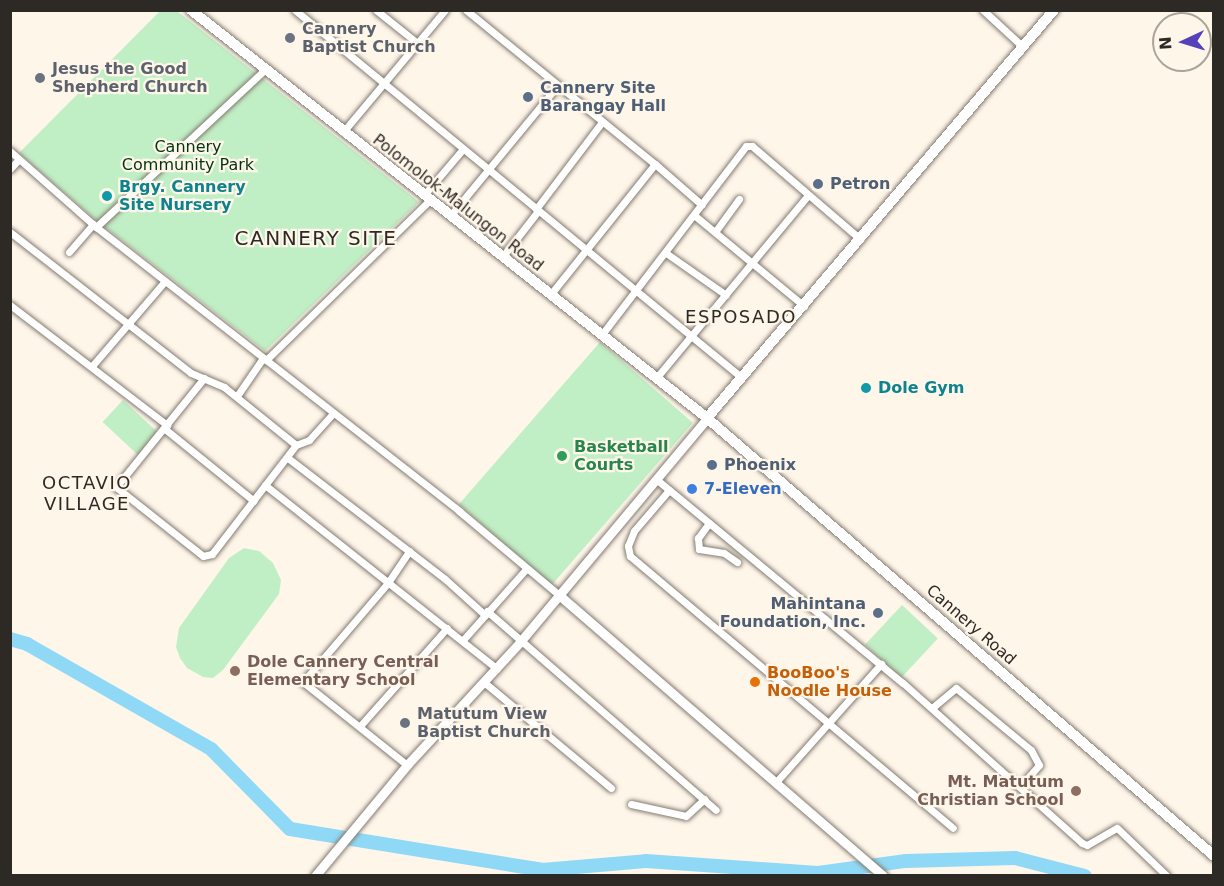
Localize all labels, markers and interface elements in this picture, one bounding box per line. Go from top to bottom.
north arrow [1152,12,1212,72]
place label: Cannery Baptist Church [302,19,436,57]
marker: Cannery Baptist Church [283,31,297,45]
text: N [1156,36,1175,51]
place label: Jesus the Good Shepherd Church [52,59,208,97]
marker: Jesus the Good Shepherd Church [33,71,47,85]
place label: Cannery Site Barangay Hall [540,78,666,116]
marker: Cannery Site Barangay Hall [521,90,535,104]
street label: Polomolok-Malungon Road [369,130,547,276]
park label: Cannery Community Park [122,137,254,175]
place label: Petron [830,174,891,194]
place label: Brgy. Cannery Site Nursery [119,177,246,215]
marker: Petron [811,177,825,191]
marker: Brgy. Cannery Site Nursery [100,189,114,203]
district label: CANNERY SITE [235,226,397,250]
district label: ESPOSADO [685,306,797,328]
place label: Dole Gym [878,378,964,398]
marker: Dole Gym [859,381,873,395]
place label: Basketball Courts [574,437,668,475]
marker: Basketball Courts [555,449,569,463]
place label: Phoenix [724,455,796,475]
marker: Phoenix [705,458,719,472]
district label: OCTAVIO VILLAGE [42,473,132,516]
place label: 7-Eleven [704,479,782,499]
marker: 7-Eleven [685,482,699,496]
street label: Cannery Road [922,581,1020,669]
place label: Mahintana Foundation, Inc. [720,594,866,632]
marker: Mahintana Foundation, Inc. [871,606,885,620]
place label: Dole Cannery Central Elementary School [247,652,439,690]
place label: BooBoo's Noodle House [767,663,892,701]
marker: Dole Cannery Central Elementary School [228,664,242,678]
marker: BooBoo's Noodle House [748,675,762,689]
place label: Matutum View Baptist Church [417,704,551,742]
marker: Matutum View Baptist Church [398,716,412,730]
place label: Mt. Matutum Christian School [917,772,1064,810]
marker: Mt. Matutum Christian School [1069,784,1083,798]

